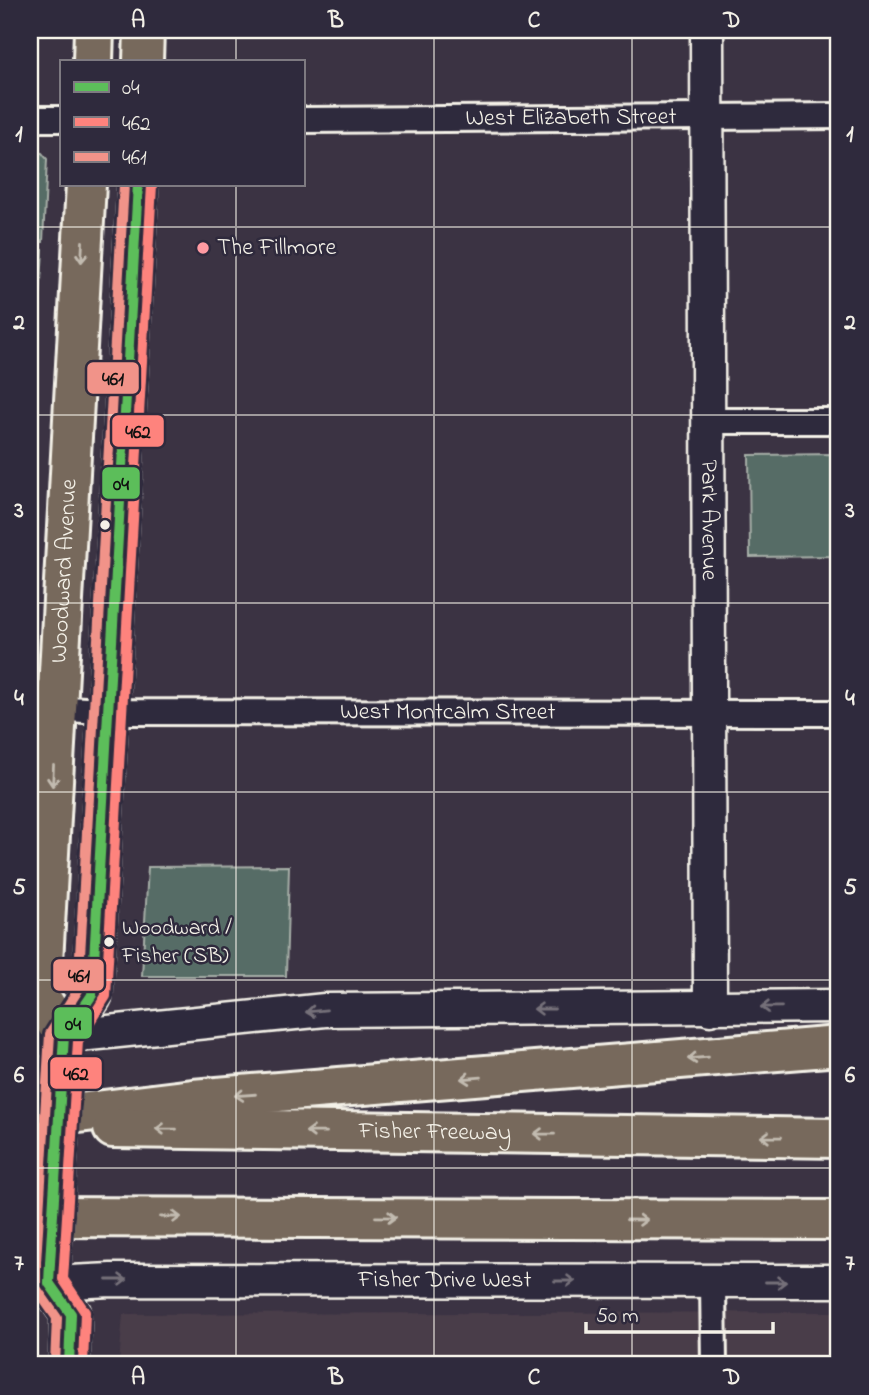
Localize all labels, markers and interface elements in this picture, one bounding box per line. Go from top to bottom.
text: A [131,5,145,38]
text: B [327,5,344,38]
text: C [528,5,541,38]
text: D [723,5,740,38]
legend [60,60,304,186]
text: 04 [122,74,140,104]
street label: West Elizabeth Street [465,100,677,136]
text: 462 [122,110,150,140]
text: 1 [15,119,23,152]
text: 1 [846,119,854,152]
text: 461 [122,144,147,174]
place label: The Fillmore [217,231,336,266]
one-way arrow [76,240,89,263]
marker: The Fillmore [195,240,211,256]
text: 2 [12,307,25,340]
text: 2 [843,307,856,340]
line badge: 461 [86,361,140,395]
text: 461 [102,367,124,394]
line badge: 462 [111,414,165,448]
text: 462 [125,420,151,447]
street label: Park Avenue [691,459,726,581]
line badge: 04 [101,466,141,500]
text: 04 [113,472,129,499]
street label: Woodward Avenue [42,478,87,664]
text: 3 [13,495,24,528]
text: 3 [844,495,855,528]
unlabelled marker [98,518,112,532]
text: 4 [14,683,24,716]
text: 4 [845,683,855,716]
street label: West Montcalm Street [340,695,556,730]
one-way arrow [47,765,60,788]
text: 5 [12,872,26,905]
text: 5 [843,872,857,905]
place label: Woodward / Fisher (SB) [121,913,232,973]
marker: Woodward / Fisher (SB) [102,935,116,949]
line badge: 461 [52,958,105,992]
text: 461 [68,964,90,991]
one-way arrow [760,1001,783,1014]
one-way arrow [532,1002,555,1016]
one-way arrow [305,1005,328,1018]
line badge: 04 [53,1006,93,1040]
text: 04 [65,1012,81,1039]
one-way arrow [687,1052,710,1065]
line badge: 462 [49,1056,103,1090]
text: 6 [14,1060,25,1093]
text: 6 [845,1060,856,1093]
text: 462 [63,1062,89,1089]
one-way arrow [461,1072,483,1085]
one-way arrow [234,1089,256,1102]
street label: Fisher Freeway [358,1114,511,1152]
one-way arrow [154,1123,177,1136]
one-way arrow [305,1125,328,1139]
one-way arrow [532,1127,555,1141]
one-way arrow [760,1130,783,1144]
one-way arrow [160,1210,183,1224]
one-way arrow [374,1210,397,1224]
one-way arrow [626,1213,649,1226]
text: 7 [14,1248,24,1281]
text: 7 [845,1248,855,1281]
street label: Fisher Drive West [357,1263,532,1298]
one-way arrow [106,1273,129,1287]
one-way arrow [554,1274,577,1288]
one-way arrow [764,1275,787,1289]
scale bar [586,1290,773,1334]
text: 50 m [596,1302,639,1332]
text: A [131,1362,145,1395]
text: B [327,1362,344,1395]
text: C [528,1362,541,1395]
text: D [723,1362,740,1395]

